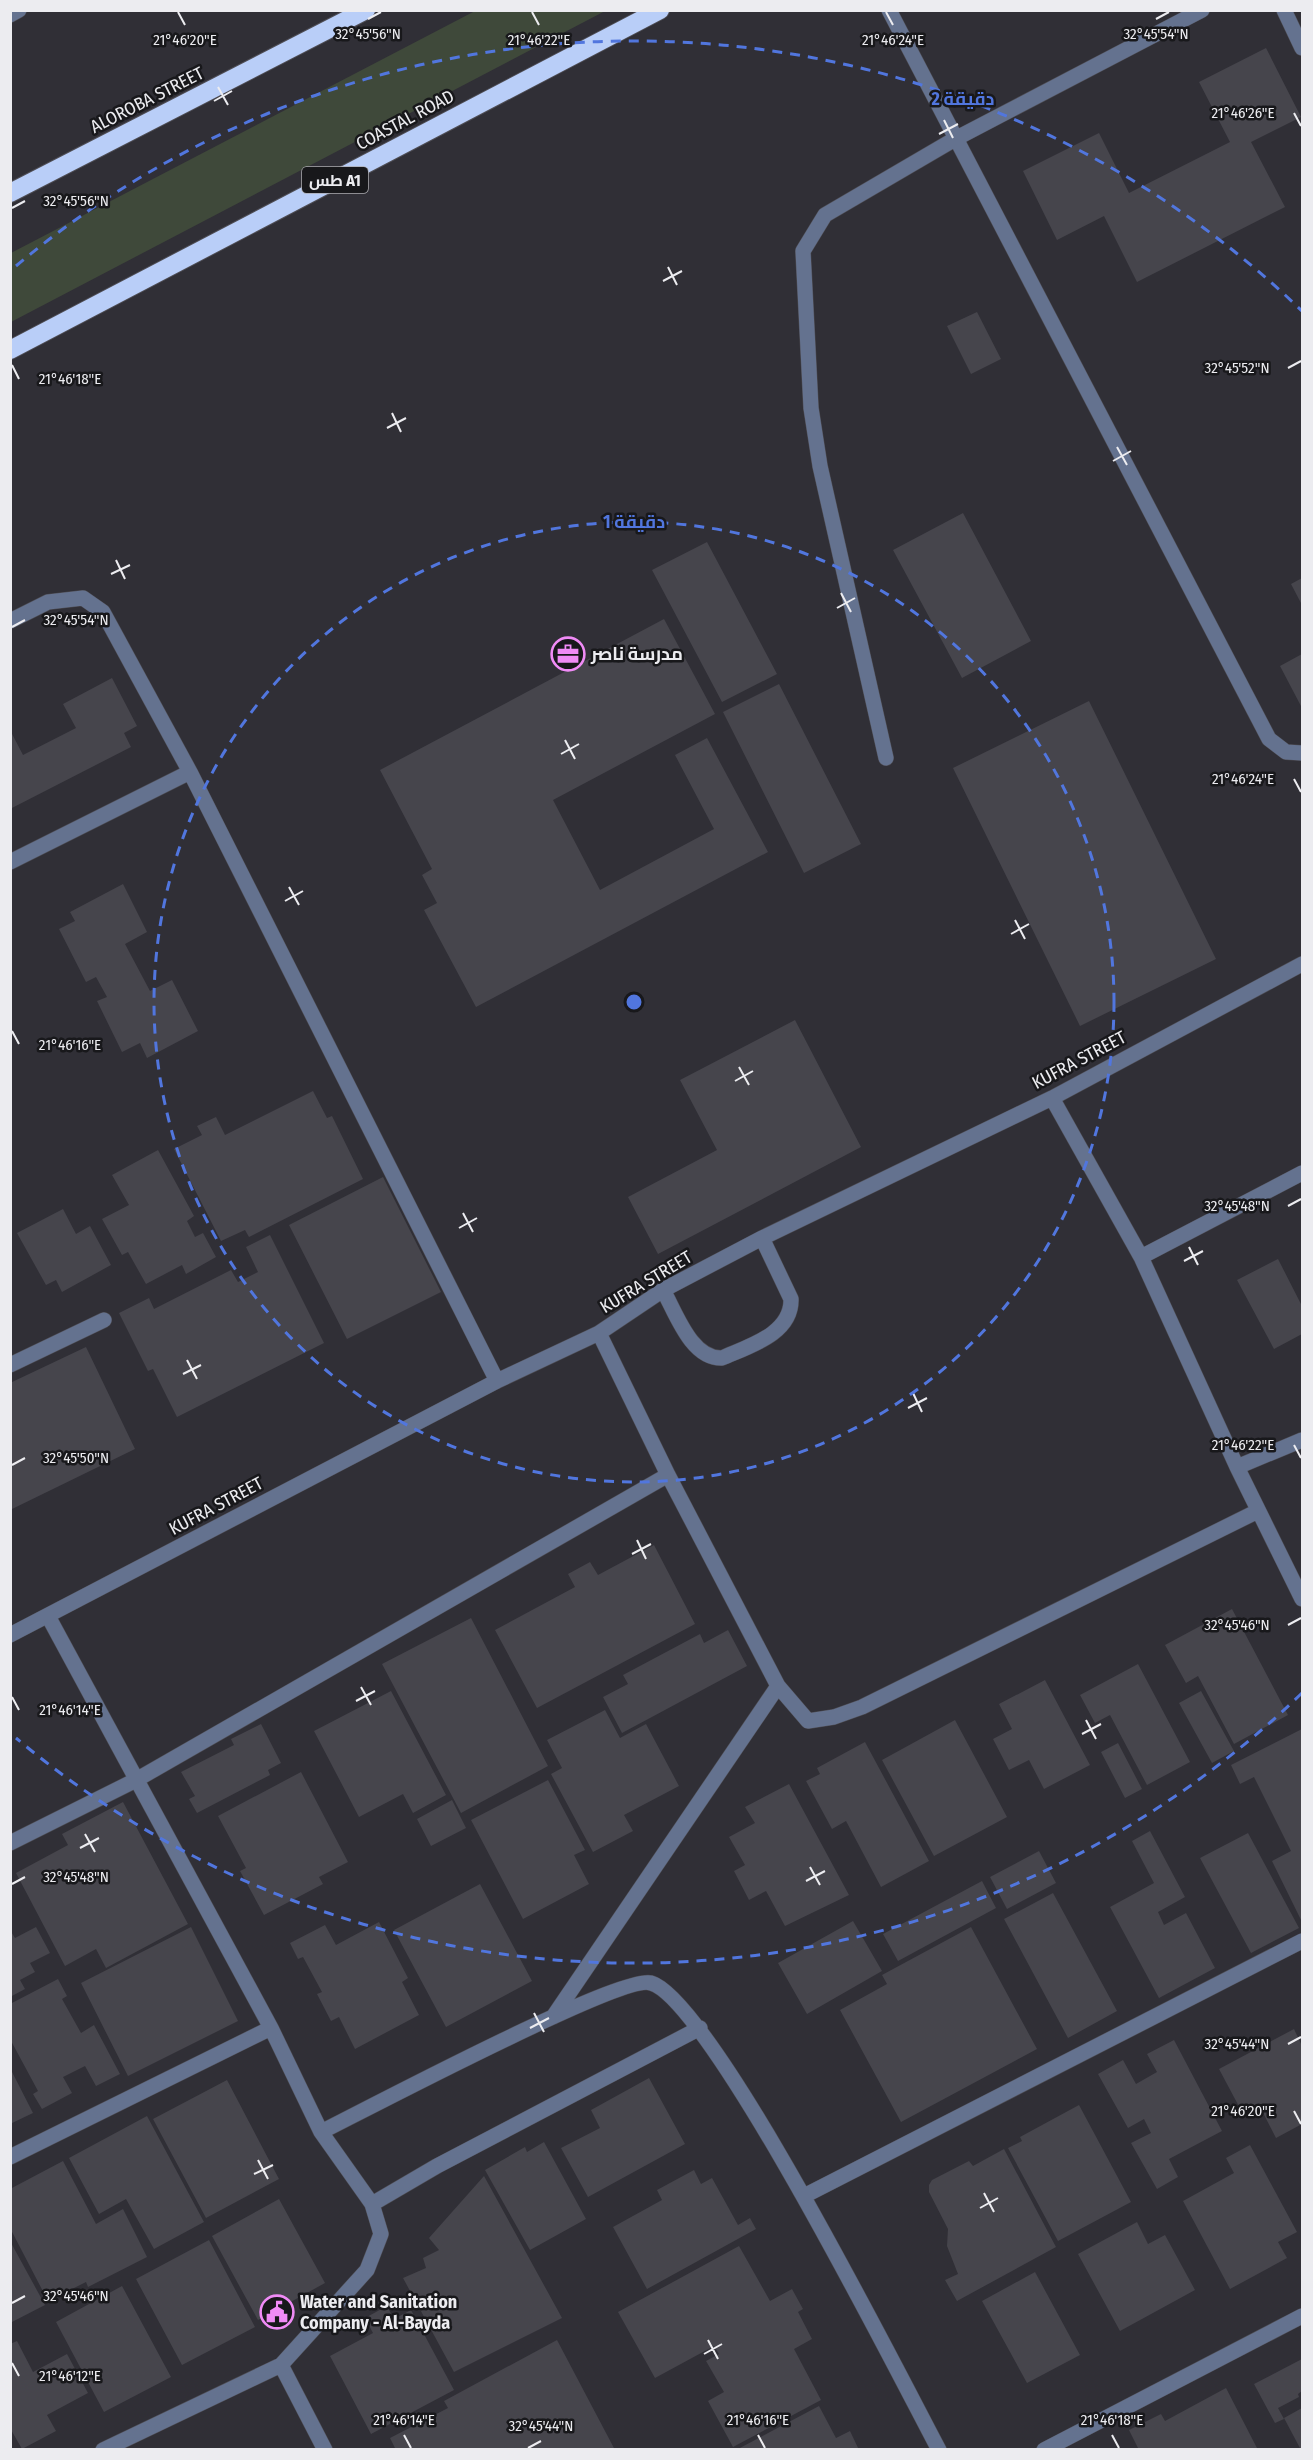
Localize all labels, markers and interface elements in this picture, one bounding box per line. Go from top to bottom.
text: 32°45'56"N [335,25,401,43]
text: 32°45'54"N [1123,25,1189,43]
text: 21°46'20"E [153,31,217,49]
text: 21°46'22"E [508,31,570,49]
text: 21°46'24"E [862,31,924,49]
street label: ALOROBA STREET [87,62,208,138]
street label: COASTAL ROAD [352,85,458,155]
text: 2 دقيقة [931,88,995,110]
text: 21°46'26"E [1211,104,1275,122]
road number: طس A1 [302,167,368,193]
text: 32°45'56"N [43,192,109,210]
text: 32°45'52"N [1205,359,1270,377]
text: 21°46'18"E [39,370,101,388]
text: 1 دقيقة [603,511,665,533]
text: 32°45'54"N [43,611,109,629]
office icon: مدرسة ناصر [550,636,586,672]
place label: مدرسة ناصر [590,643,683,665]
text: 21°46'24"E [1212,770,1274,788]
centre of rings [624,992,644,1012]
street label: KUFRA STREET [1028,1026,1130,1094]
text: 21°46'16"E [39,1036,101,1054]
text: 32°45'48"N [1204,1197,1270,1215]
street label: KUFRA STREET [596,1246,696,1318]
text: 21°46'22"E [1212,1436,1274,1454]
text: 32°45'50"N [43,1449,109,1467]
street label: KUFRA STREET [165,1472,267,1540]
text: 32°45'46"N [1204,1616,1270,1634]
text: 21°46'14"E [39,1701,101,1719]
text: 32°45'48"N [43,1868,109,1886]
text: 32°45'44"N [1205,2035,1269,2053]
text: 21°46'20"E [1211,2102,1275,2120]
text: 32°45'46"N [43,2287,109,2305]
place label: Water and Sanitation Company - Al-Bayda [300,2291,457,2334]
public building icon: Water and Sanitation Company - Al-Bayda [259,2294,295,2330]
text: 21°46'12"E [39,2367,101,2385]
text: 21°46'14"E [373,2411,435,2429]
text: 21°46'16"E [727,2411,789,2429]
text: 21°46'18"E [1081,2411,1143,2429]
text: 32°45'44"N [509,2417,573,2435]

